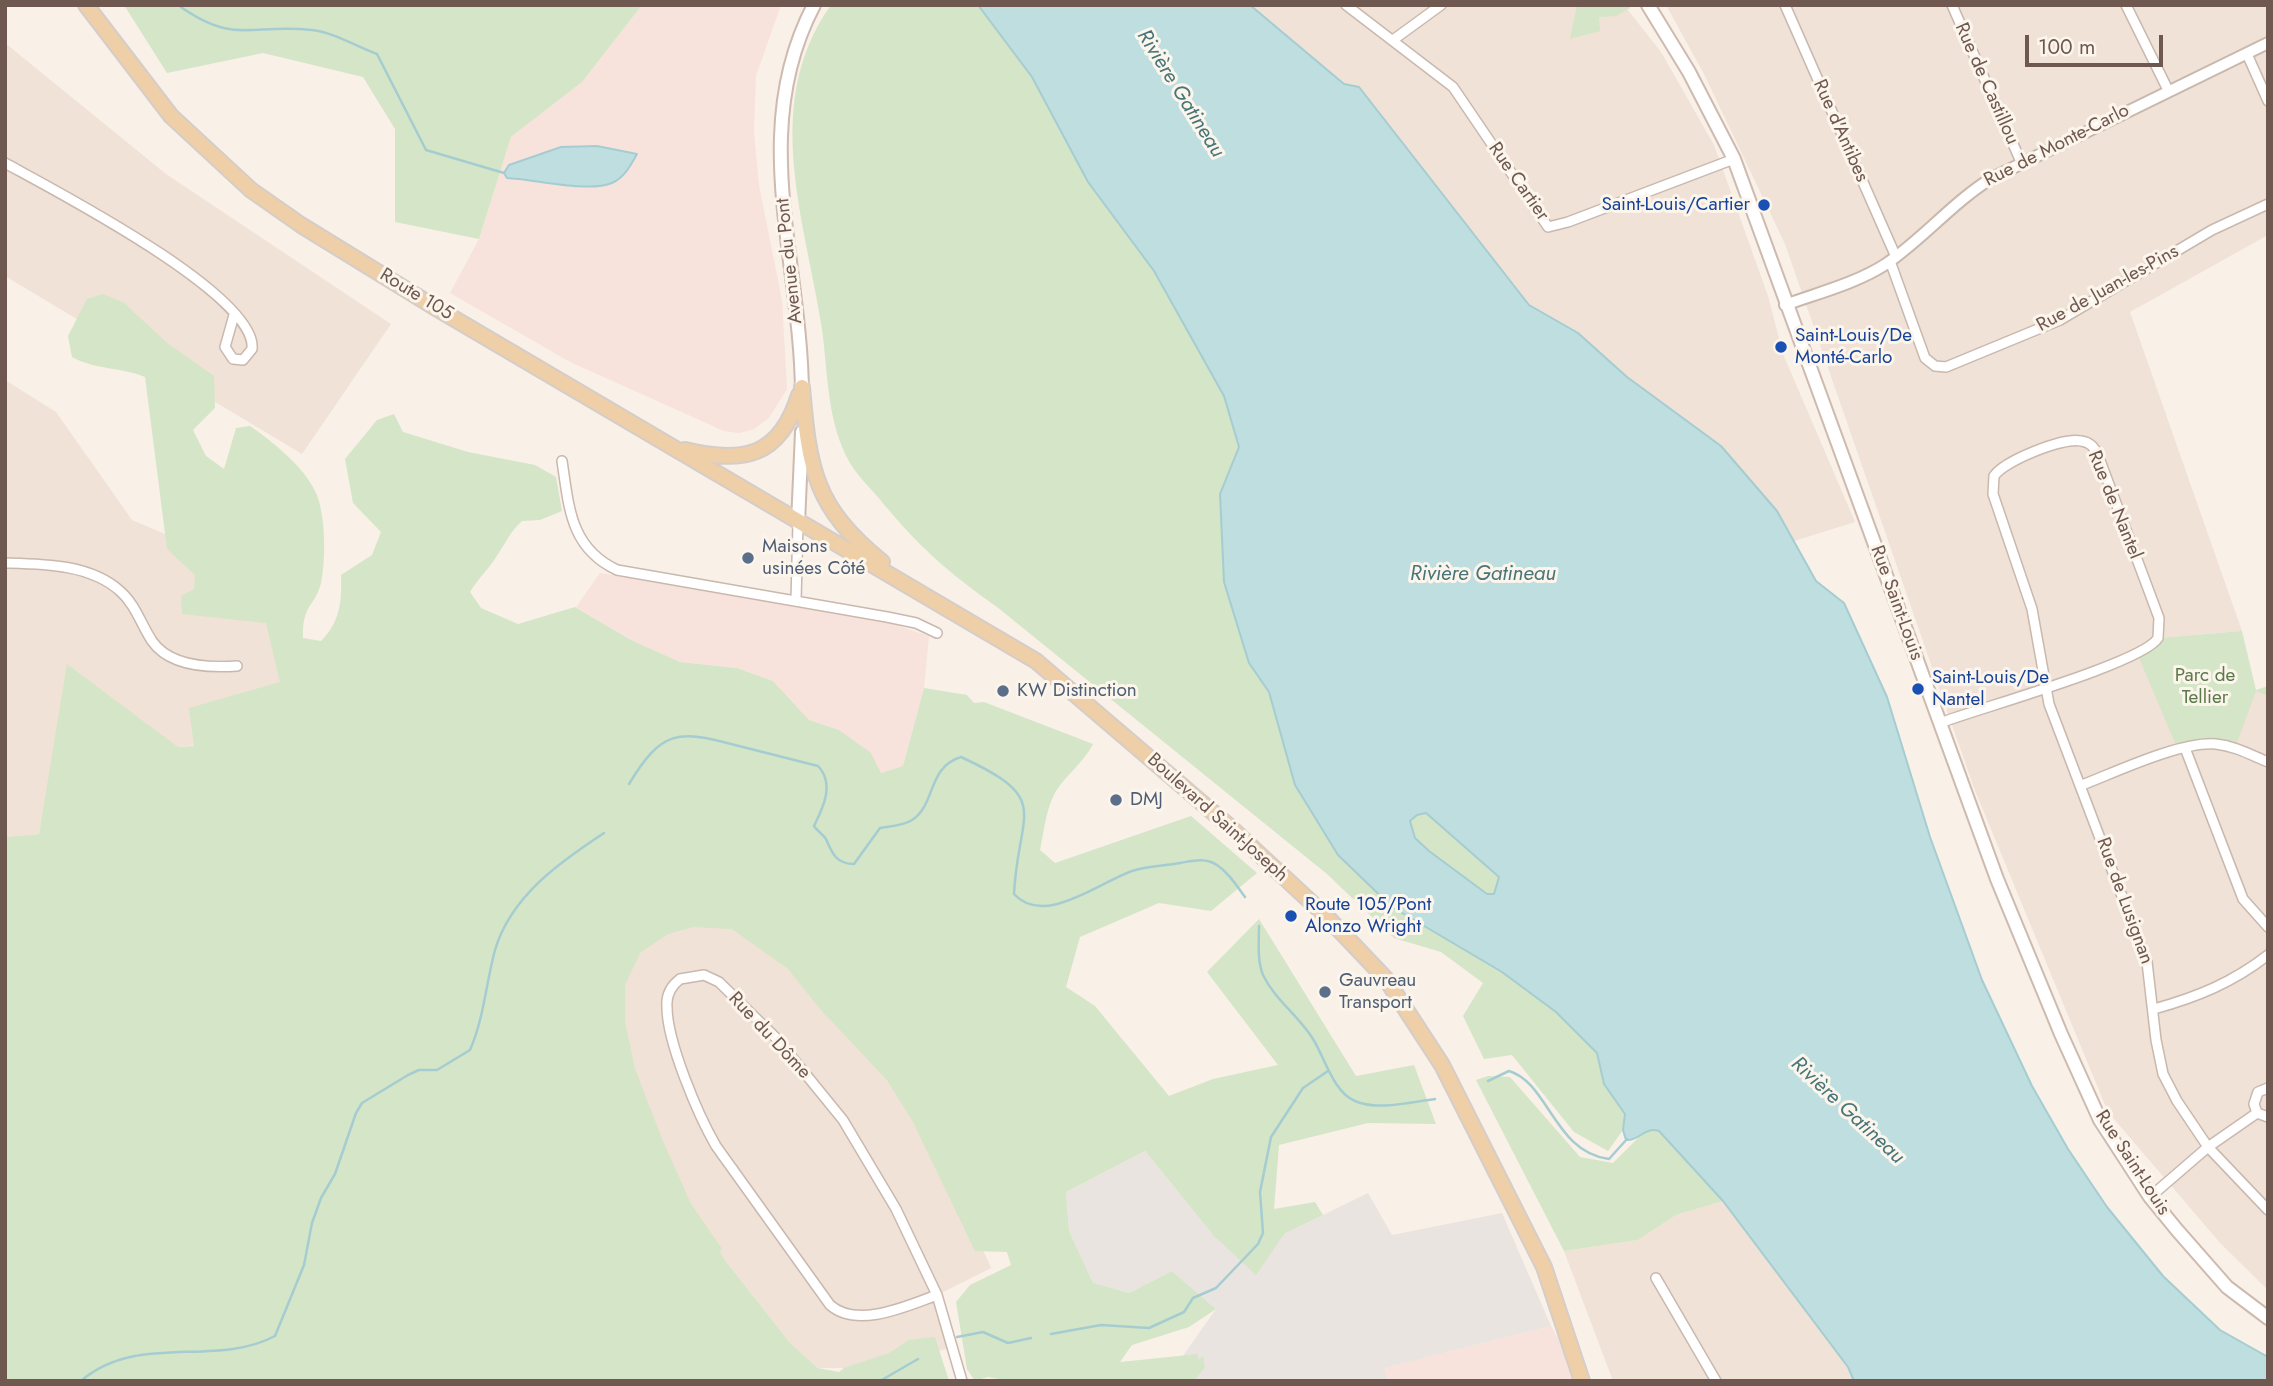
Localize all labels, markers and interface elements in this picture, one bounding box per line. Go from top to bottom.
street label: Rue de Castillou [1949,20,2023,148]
scale bar [2028,21,2166,65]
water label: Rivière Gatineau [1131,25,1229,163]
text: 100 m [2038,32,2095,62]
street label: Rue d'Antibes [1807,76,1873,186]
street label: Rue de Monte-Carlo [1981,100,2133,192]
street label: Rue Cartier [1483,138,1553,226]
place label: Saint-Louis/Cartier [1602,194,1750,216]
street label: Avenue du Pont [772,197,808,325]
marker: Saint-Louis/Cartier [1756,197,1772,213]
street label: Rue de Juan-les-Pins [2033,241,2183,337]
street label: Route 105 [375,264,457,326]
place label: Saint-Louis/De Monté-Carlo [1795,325,1912,369]
marker: Saint-Louis/De Monté-Carlo [1773,339,1789,355]
street label: Rue de Nantel [2082,447,2146,563]
place label: Maisons usinées Côté [762,536,865,580]
street label: Rue Saint-Louis [1865,542,1927,664]
marker: Maisons usinées Côté [740,550,756,566]
water label: Rivière Gatineau [1410,562,1556,588]
park label: Parc de Tellier [2175,665,2235,709]
place label: Saint-Louis/De Nantel [1932,667,2049,711]
place label: KW Distinction [1017,680,1137,702]
marker: Saint-Louis/De Nantel [1910,681,1926,697]
marker: KW Distinction [995,683,1011,699]
street label: Boulevard Saint-Joseph [1142,749,1292,887]
place label: DMJ [1130,789,1163,811]
marker: DMJ [1108,792,1124,808]
street label: Rue de Lusignan [2091,835,2157,967]
place label: Route 105/Pont Alonzo Wright [1305,894,1431,938]
marker: Route 105/Pont Alonzo Wright [1283,908,1299,924]
place label: Gauvreau Transport [1339,970,1416,1014]
marker: Gauvreau Transport [1317,984,1333,1000]
street label: Rue du Dôme [723,988,815,1084]
water label: Rivière Gatineau [1785,1052,1909,1170]
street label: Rue Saint-Louis [2090,1106,2174,1220]

